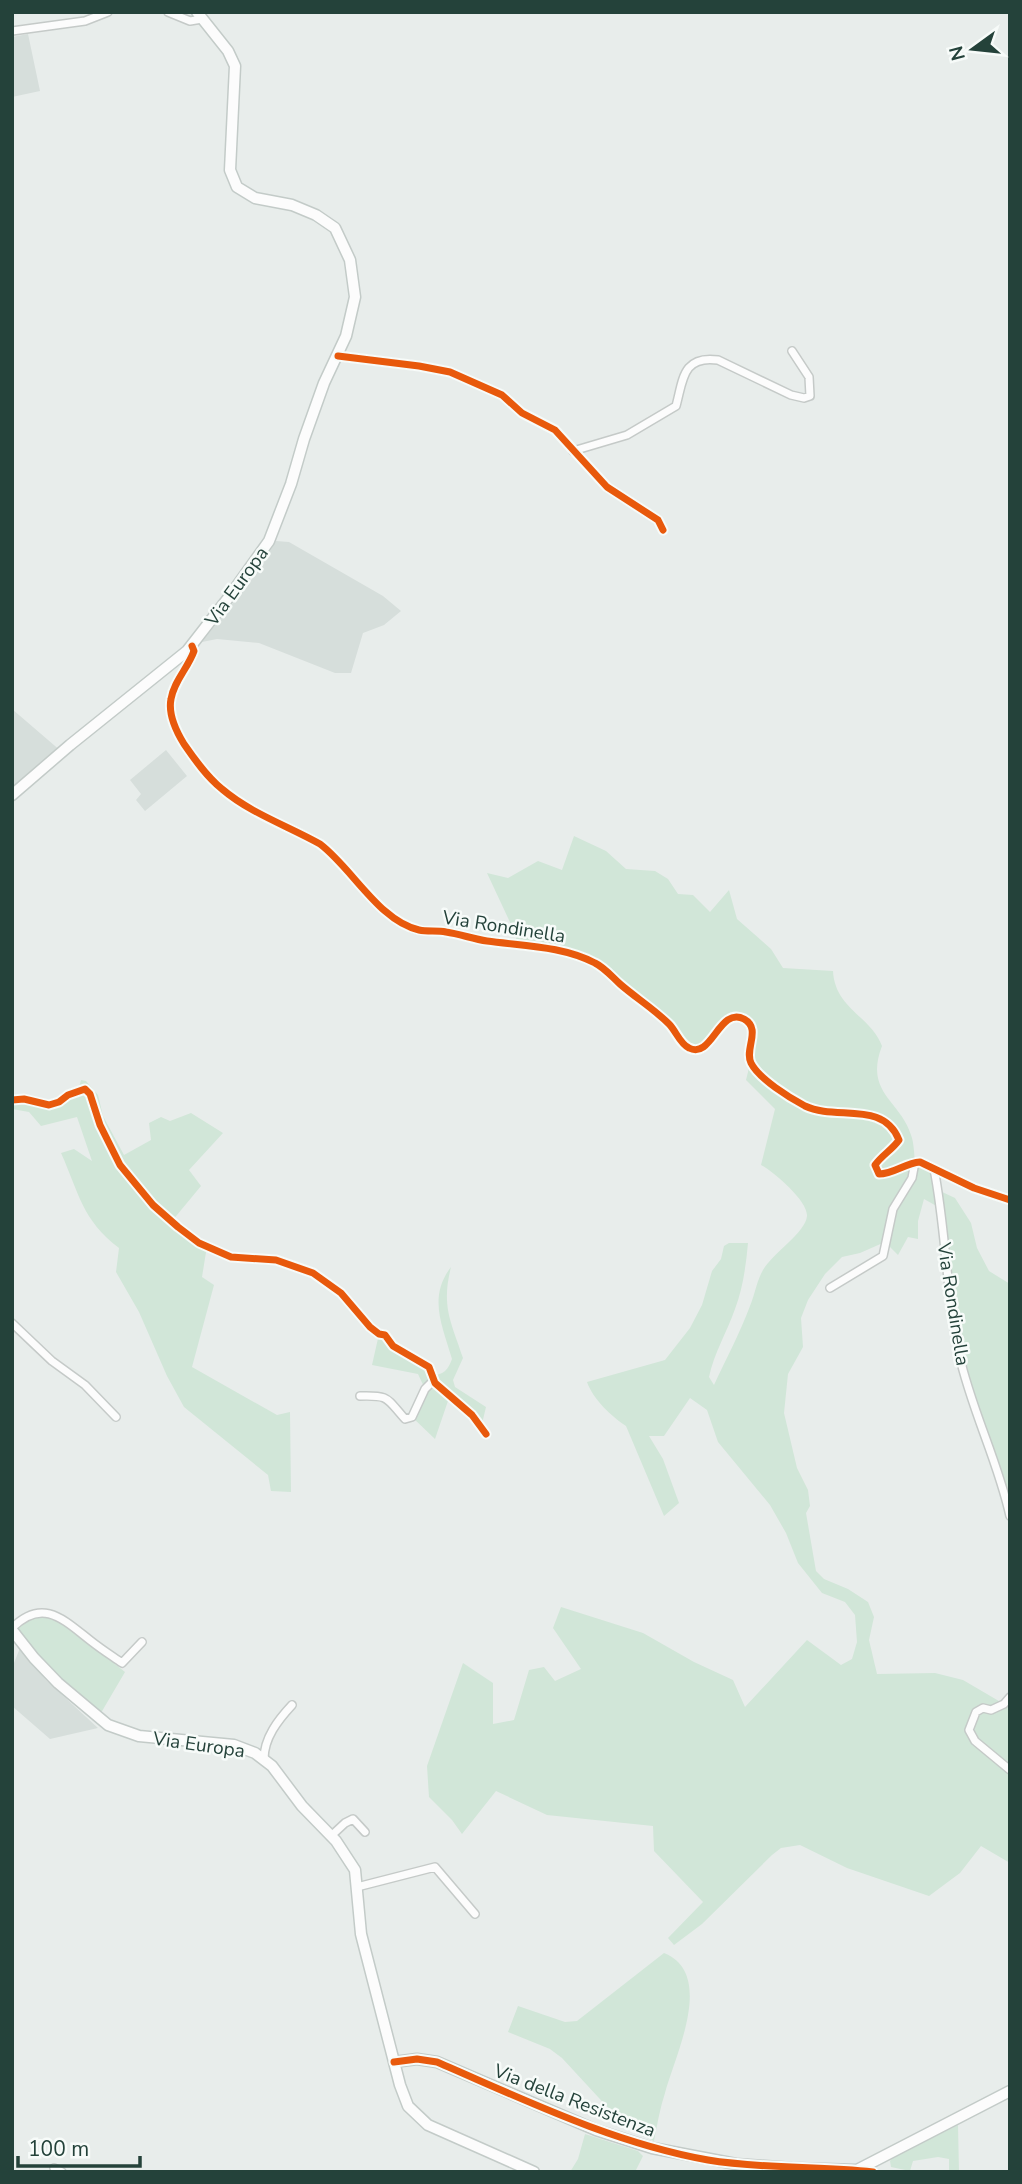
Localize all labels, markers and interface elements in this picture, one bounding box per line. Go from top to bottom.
north arrow [938,14,1008,84]
text: N [943,43,972,63]
street label: Via Europa [198,541,275,632]
street label: Via Rondinella [440,904,567,950]
street label: Via Rondinella [930,1240,976,1367]
street label: Via Europa [150,1726,247,1764]
street label: Via della Resistenza [489,2058,659,2144]
scale bar [18,2124,140,2168]
text: 100 m [28,2135,89,2163]

